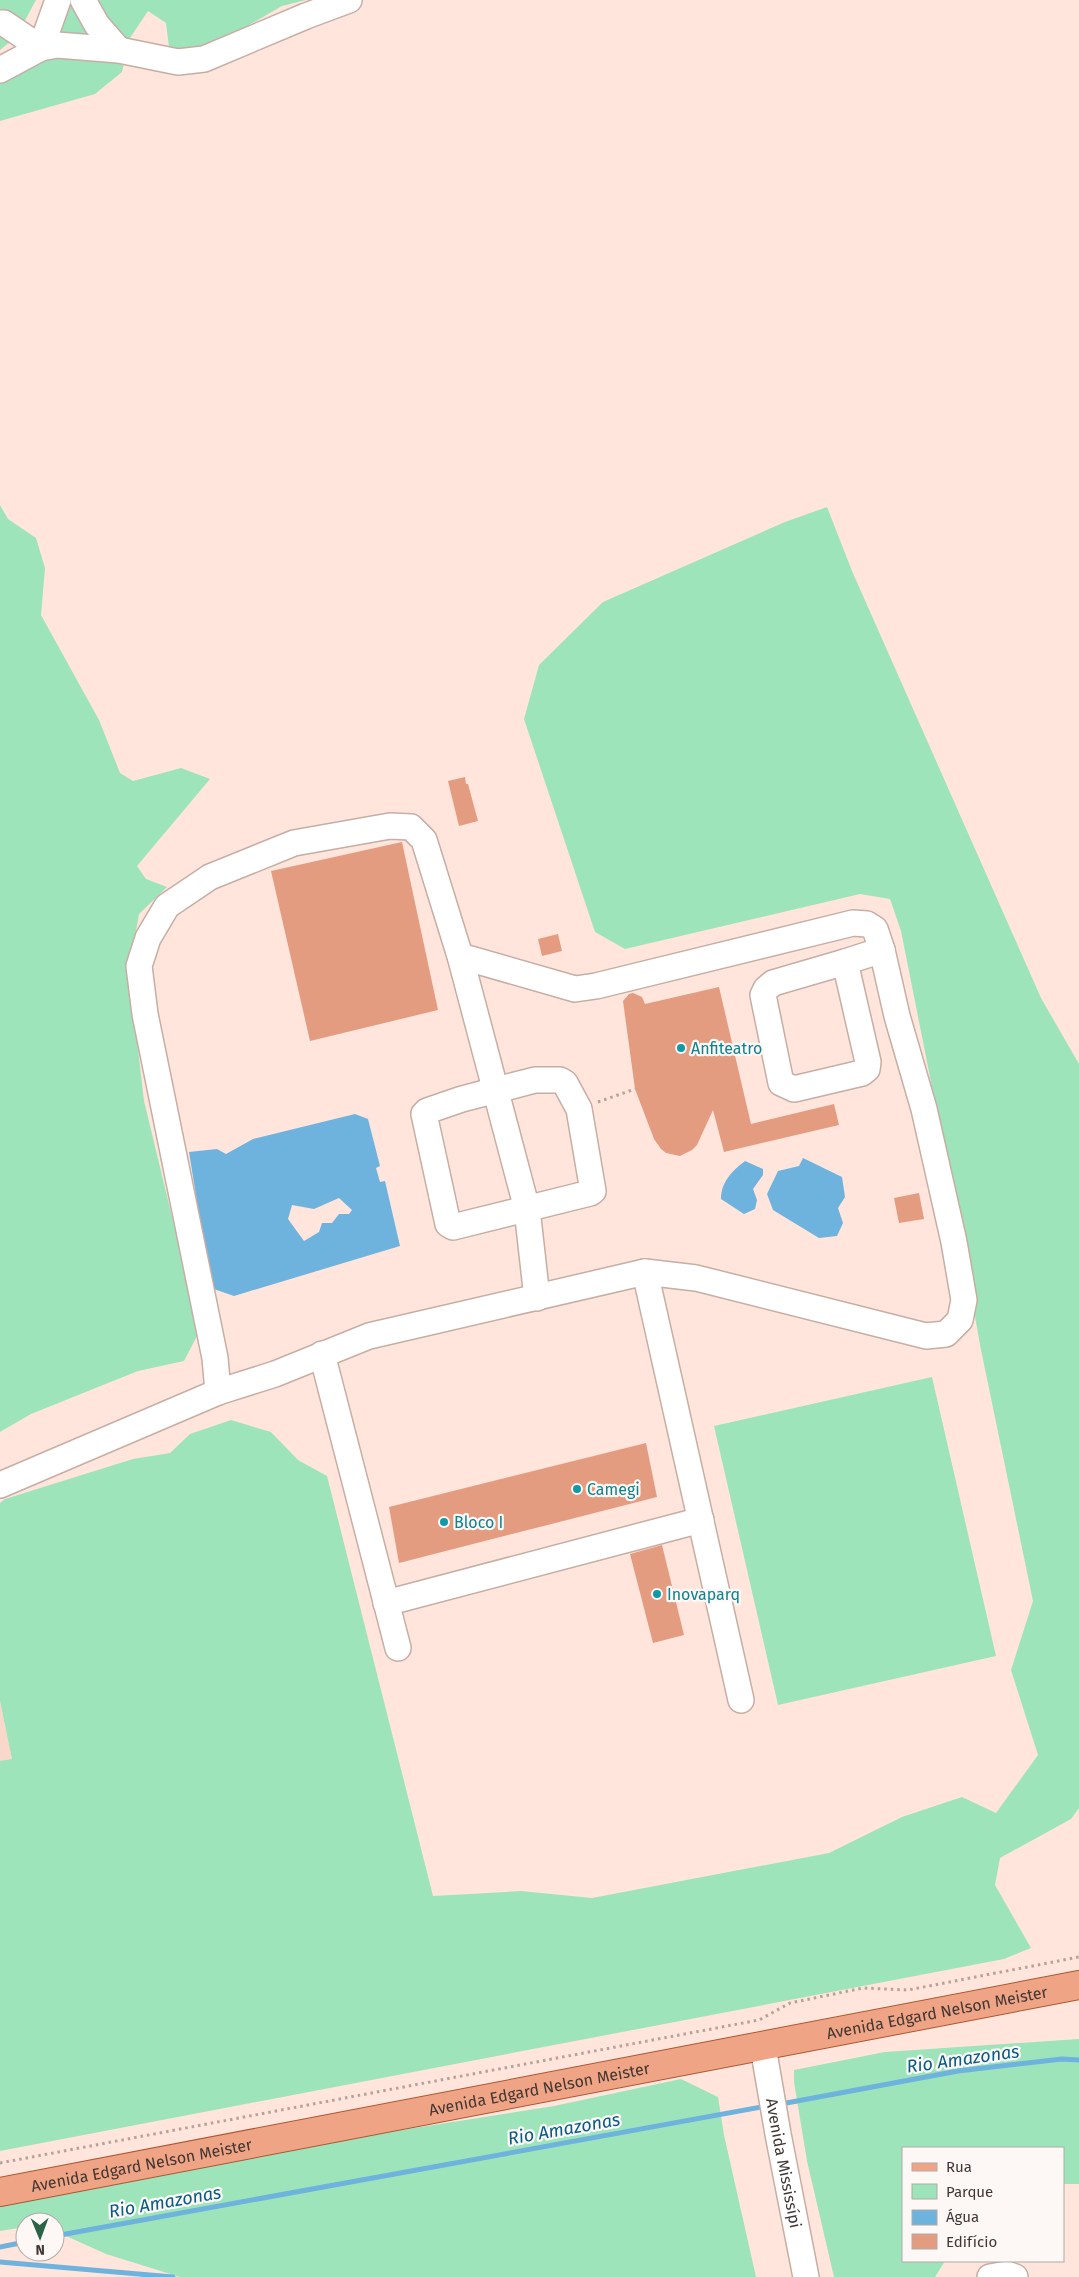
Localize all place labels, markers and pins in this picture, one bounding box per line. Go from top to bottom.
place label: Anfiteatro [691,1039,762,1058]
marker: Anfiteatro [675,1042,687,1054]
place label: Camegi [587,1480,640,1499]
marker: Camegi [571,1483,583,1495]
place label: Bloco I [454,1513,503,1532]
marker: Bloco I [438,1516,450,1528]
place label: Inovaparq [667,1585,740,1604]
marker: Inovaparq [651,1588,663,1600]

